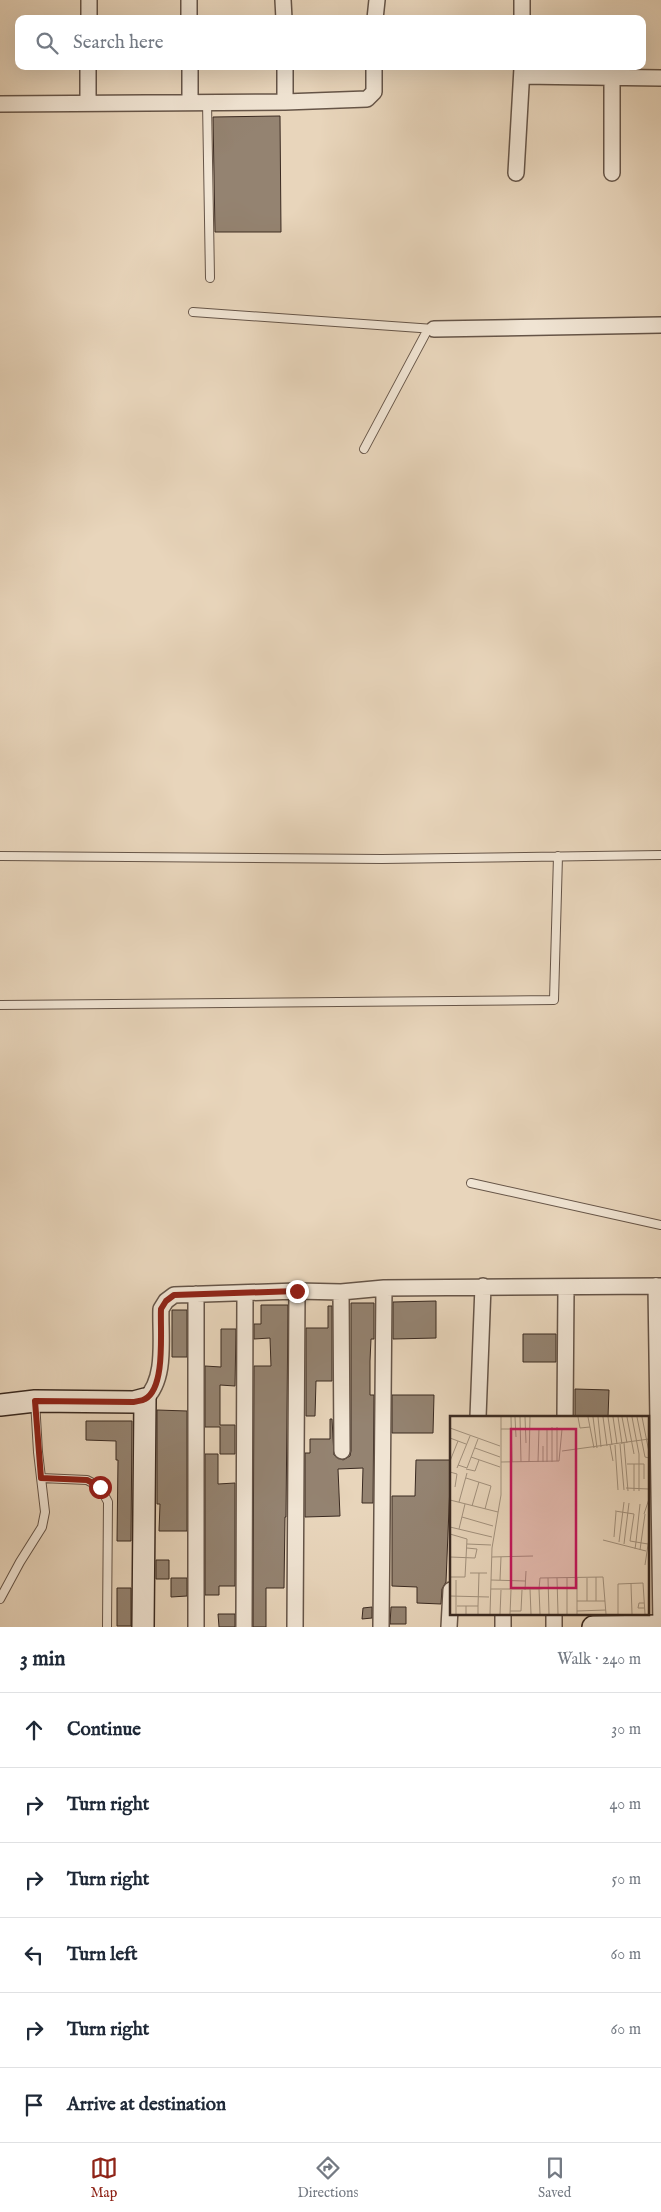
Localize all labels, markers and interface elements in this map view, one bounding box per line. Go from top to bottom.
search box [15,15,646,70]
icon: search [33,29,61,57]
text: Search here [73,31,164,55]
route end [286,1280,309,1303]
inset map [450,1416,648,1614]
route start [89,1476,112,1499]
text: 3 min [20,1646,65,1673]
text: Walk · 240 m [557,1650,641,1670]
icon: ahead [20,1716,48,1744]
text: Continue [67,1718,141,1742]
text: 30 m [611,1720,641,1740]
icon: right [20,1791,48,1819]
text: Turn right [67,1793,149,1817]
text: 40 m [609,1795,641,1815]
icon: right [20,1866,48,1894]
text: Turn right [67,1868,149,1892]
text: 50 m [612,1870,641,1890]
icon: left [20,1941,48,1969]
text: Turn left [67,1943,138,1967]
text: 60 m [611,1945,641,1965]
icon: right [20,2016,48,2044]
text: Turn right [67,2018,149,2042]
text: 60 m [611,2020,641,2040]
icon: arrive [20,2091,48,2119]
text: Arrive at destination [67,2093,226,2117]
tab: Map [90,2154,118,2202]
tab: Directions [297,2154,358,2202]
tab: Saved [538,2154,571,2202]

